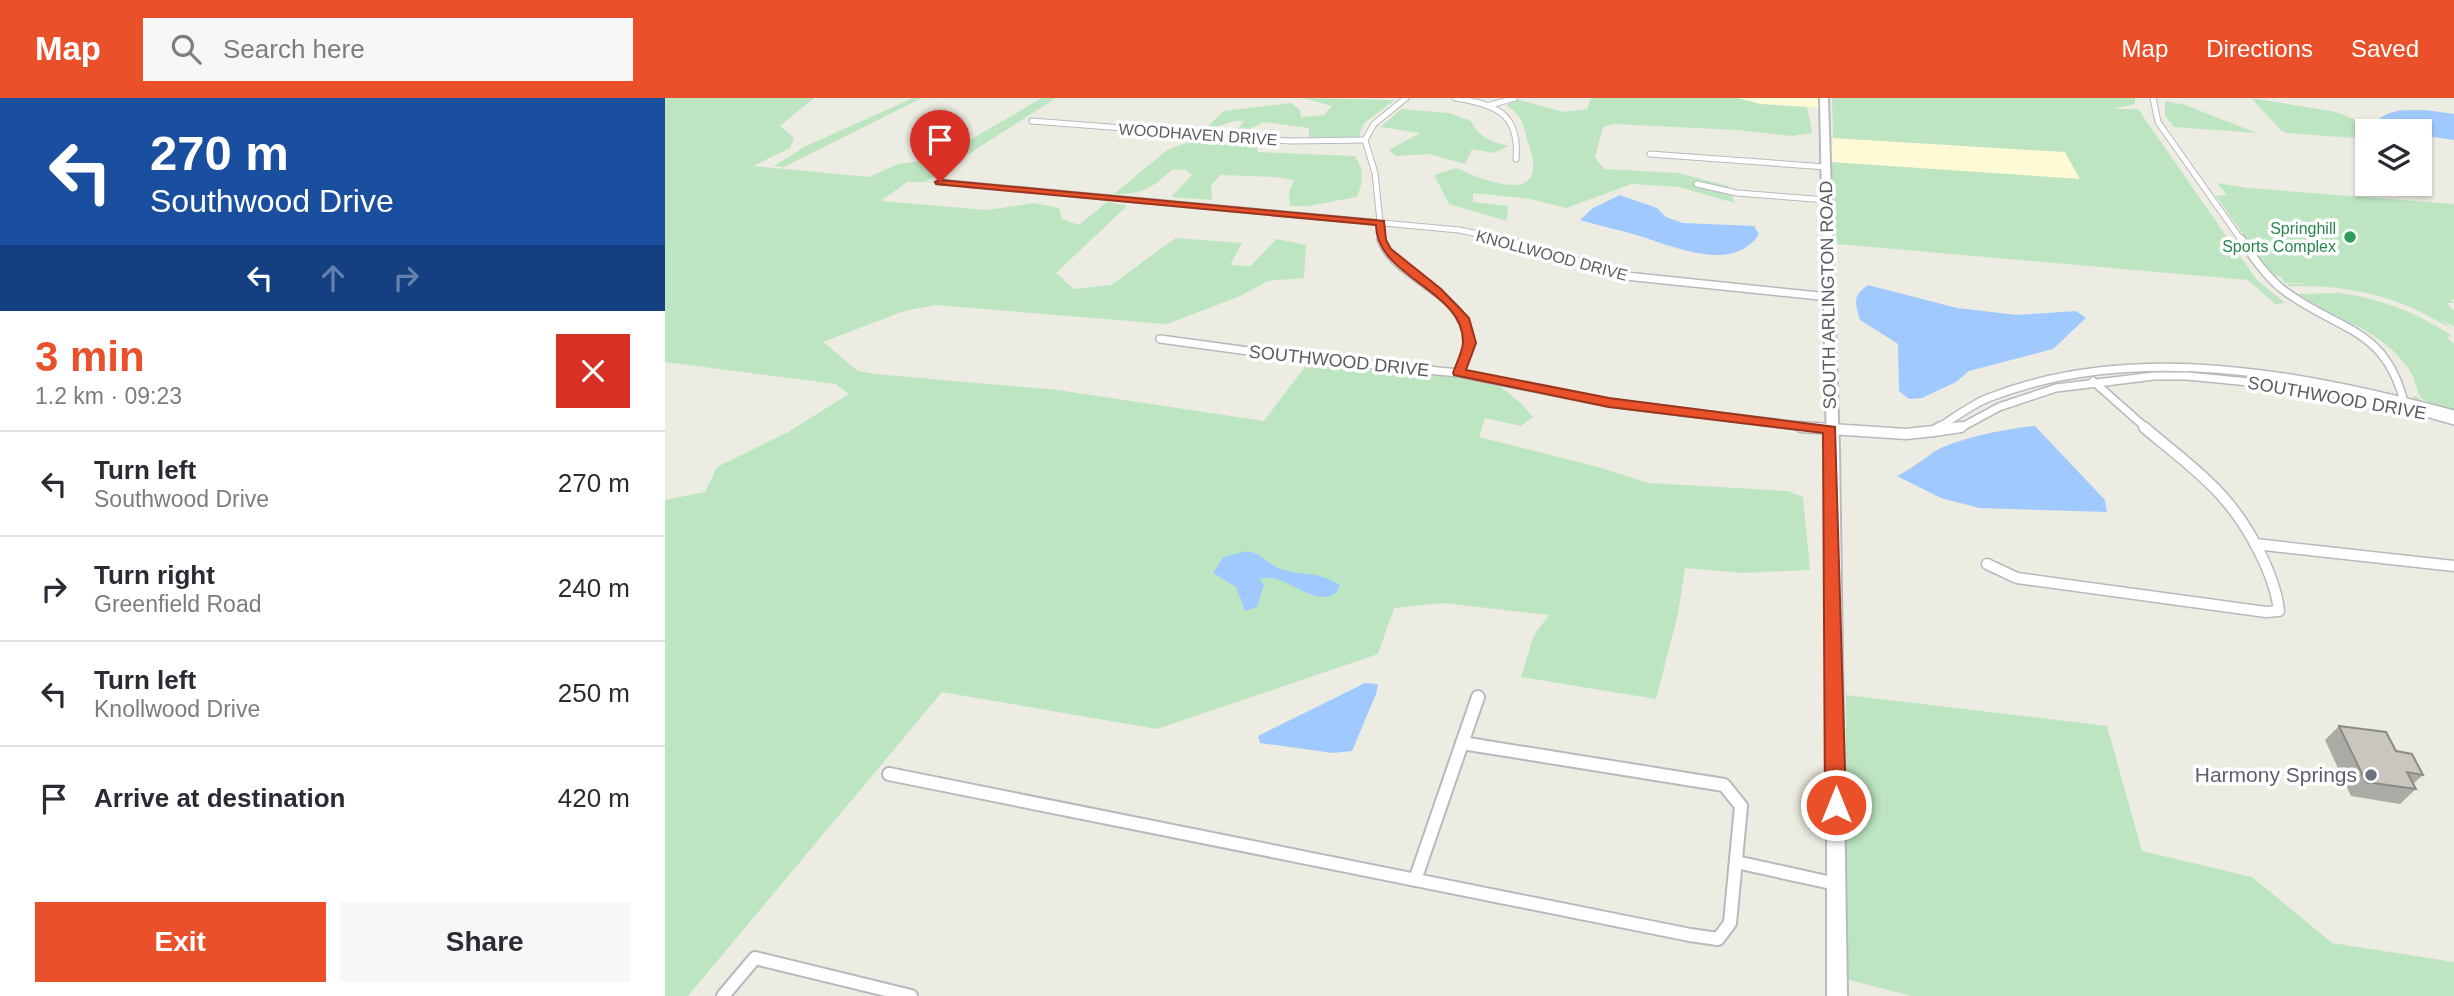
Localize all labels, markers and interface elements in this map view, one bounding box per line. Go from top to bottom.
search box [143,18,633,81]
text: Map [35,30,101,67]
icon: search [167,30,205,68]
text: Search here [223,34,365,64]
text: Map [2122,35,2168,62]
text: Directions [2206,35,2313,62]
text: Saved [2351,35,2419,62]
pin [910,110,970,182]
map controls [2355,119,2432,196]
button: layers [2355,119,2432,196]
street label: WOODHAVEN DRIVE [1118,120,1278,149]
icon: arrive [921,121,959,159]
icon: left [35,126,126,217]
text: 270 m [150,126,289,180]
street label: SOUTH ARLINGTON ROAD [1816,180,1840,410]
text: Southwood Drive [150,183,394,219]
place label: Springhill Sports Complex [2222,220,2336,255]
street label: KNOLLWOOD DRIVE [1474,227,1629,284]
marker: Springhill Sports Complex [2342,229,2358,245]
icon: left [241,259,279,297]
icon: ahead [314,259,352,297]
icon: right [387,259,425,297]
text: 3 min [35,333,145,380]
button: close [556,334,630,408]
street label: SOUTHWOOD DRIVE [1248,342,1430,380]
street label: SOUTHWOOD DRIVE [2246,372,2428,424]
text: 1.2 km · 09:23 [35,383,182,409]
text: Turn left [94,455,196,485]
icon: left [35,465,73,503]
text: 270 m [558,468,630,498]
text: Southwood Drive [94,486,269,512]
text: Turn right [94,560,215,590]
icon: right [35,570,73,608]
text: 240 m [558,573,630,603]
text: Greenfield Road [94,591,262,617]
text: Turn left [94,665,196,695]
icon: left [35,675,73,713]
text: 250 m [558,678,630,708]
text: Knollwood Drive [94,696,260,722]
place label: Harmony Springs [2195,763,2357,786]
marker: Harmony Springs [2363,767,2379,783]
position arrow [1799,768,1873,842]
icon: arrive [35,780,73,818]
text: Arrive at destination [94,783,345,813]
text: 420 m [558,783,630,813]
button: Exit [35,902,326,982]
button: Share [340,902,630,982]

